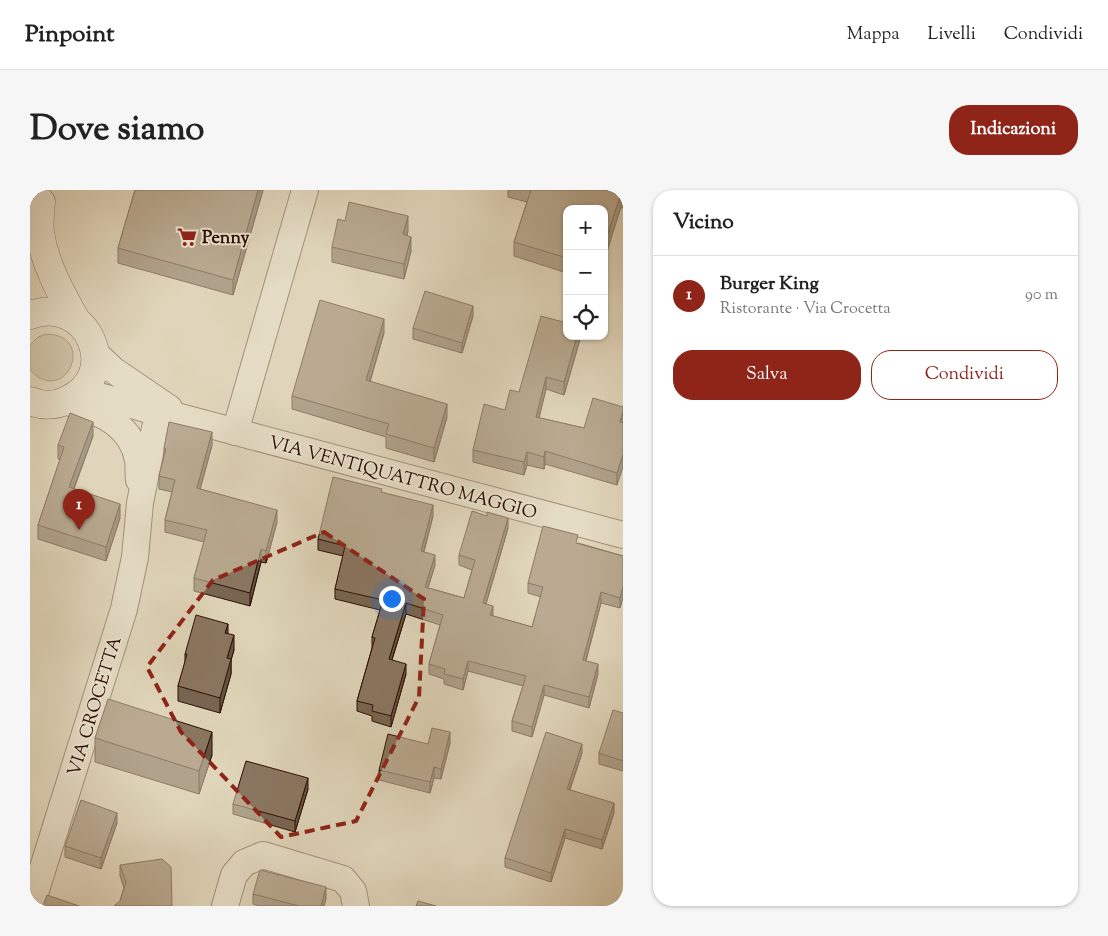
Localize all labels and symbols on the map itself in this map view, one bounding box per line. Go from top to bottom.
supermarket icon: Penny [176,226,198,248]
place label: Penny [202,226,250,252]
street label: VIA VENTIQUATTRO MAGGIO [265,431,540,527]
pin: 1 [63,489,95,530]
your location [379,586,405,612]
street label: VIA CROCETTA [62,633,130,780]

